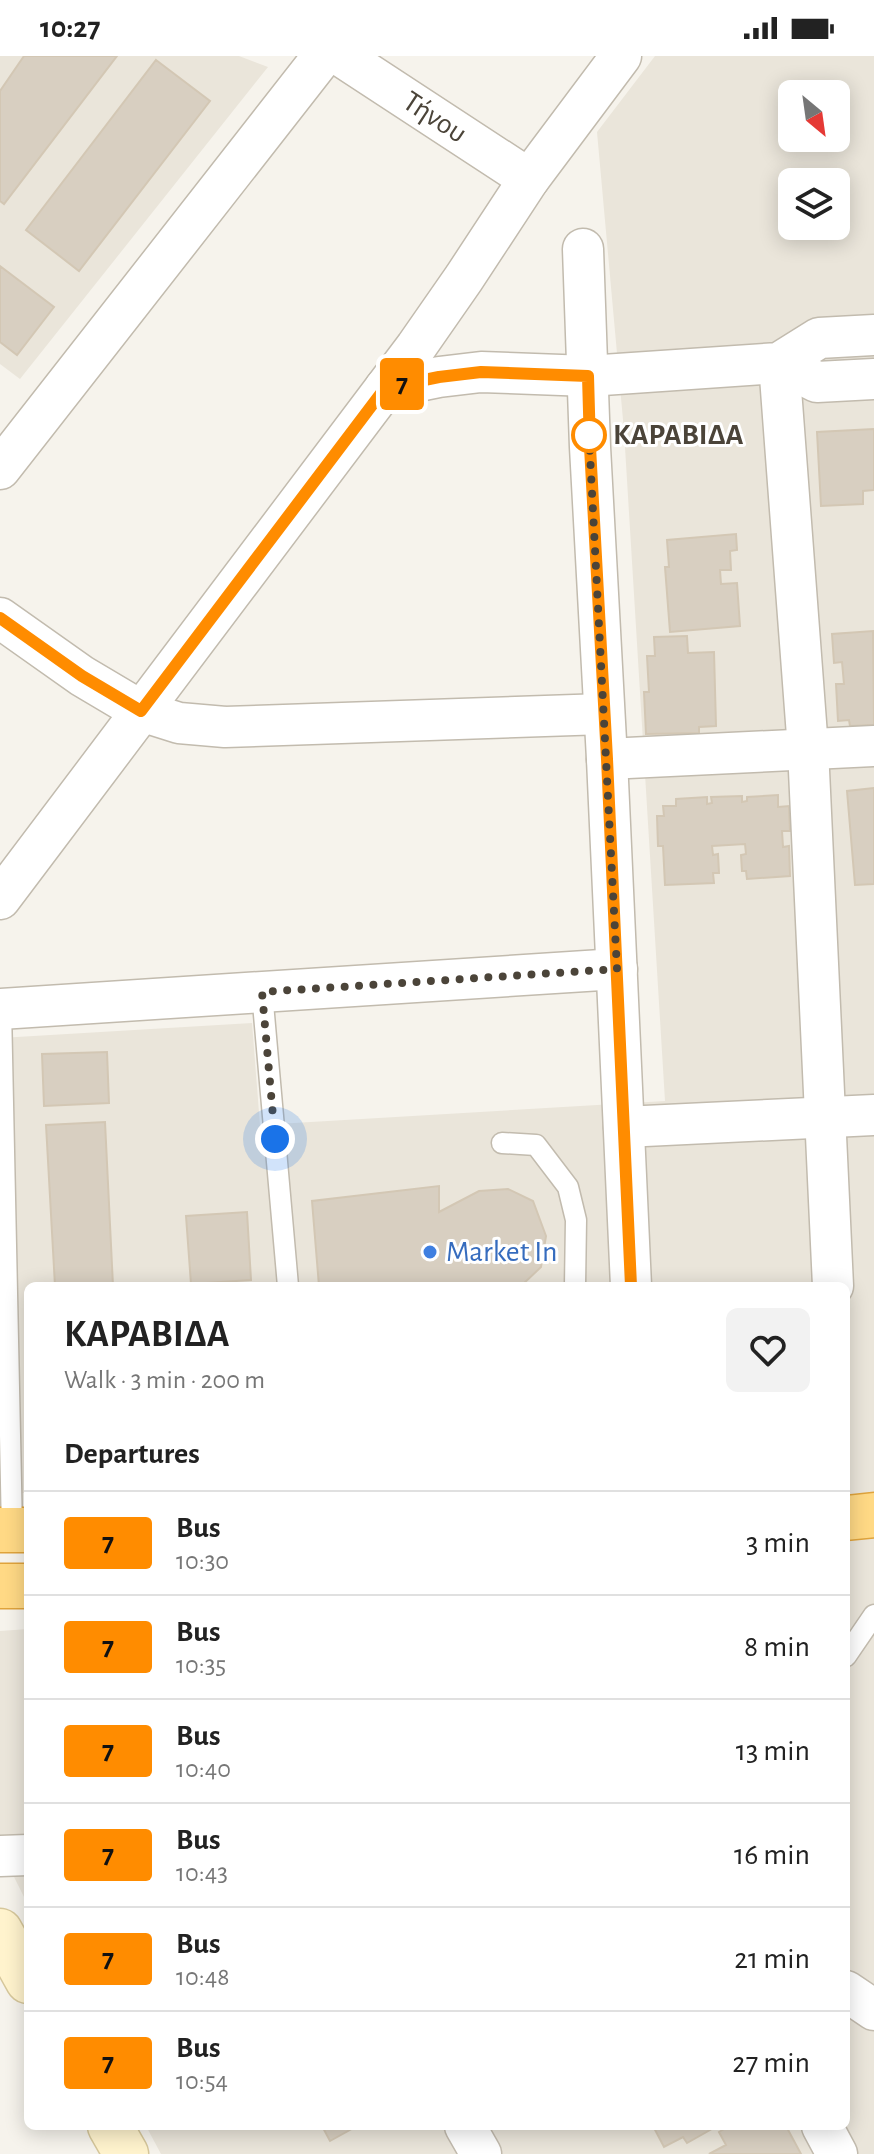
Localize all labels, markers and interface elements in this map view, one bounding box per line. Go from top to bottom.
text: 10:27 [40,13,100,43]
north arrow [778,80,850,152]
map controls [778,80,850,240]
street label: Τήνου [398,86,472,149]
button: layers [778,168,850,240]
line badge: 7 [376,358,428,410]
text: 7 [396,370,408,398]
marker: ΚΑΡΑΒΙΔΑ [572,418,606,452]
place label: ΚΑΡΑΒΙΔΑ [613,420,744,450]
your location [255,1119,295,1159]
place label: Market In [446,1237,557,1267]
marker: Market In [421,1243,439,1261]
button: heart [726,1308,810,1392]
text: ΚΑΡΑΒΙΔΑ [64,1316,229,1354]
text: Walk · 3 min · 200 m [64,1367,265,1393]
text: Departures [64,1439,200,1469]
text: Bus [176,1513,221,1543]
text: 3 min [746,1528,810,1558]
text: 7 [102,1529,114,1557]
text: 10:30 [176,1548,229,1574]
text: Bus [176,1617,221,1647]
text: 8 min [744,1632,810,1662]
text: 7 [102,1633,114,1661]
text: 10:35 [176,1652,226,1678]
text: Bus [176,1721,221,1751]
text: 13 min [736,1736,810,1766]
text: 7 [102,1737,114,1765]
text: 10:40 [176,1756,231,1782]
text: Bus [176,1825,221,1855]
text: 16 min [734,1840,810,1870]
text: 7 [102,1841,114,1869]
text: 10:43 [176,1860,228,1886]
text: Bus [176,1929,221,1959]
text: 21 min [734,1944,810,1974]
text: 7 [102,1945,114,1973]
text: 10:48 [176,1964,229,1990]
text: Bus [176,2033,221,2063]
text: 27 min [732,2048,810,2078]
text: 7 [102,2049,114,2077]
text: 10:54 [176,2068,228,2094]

